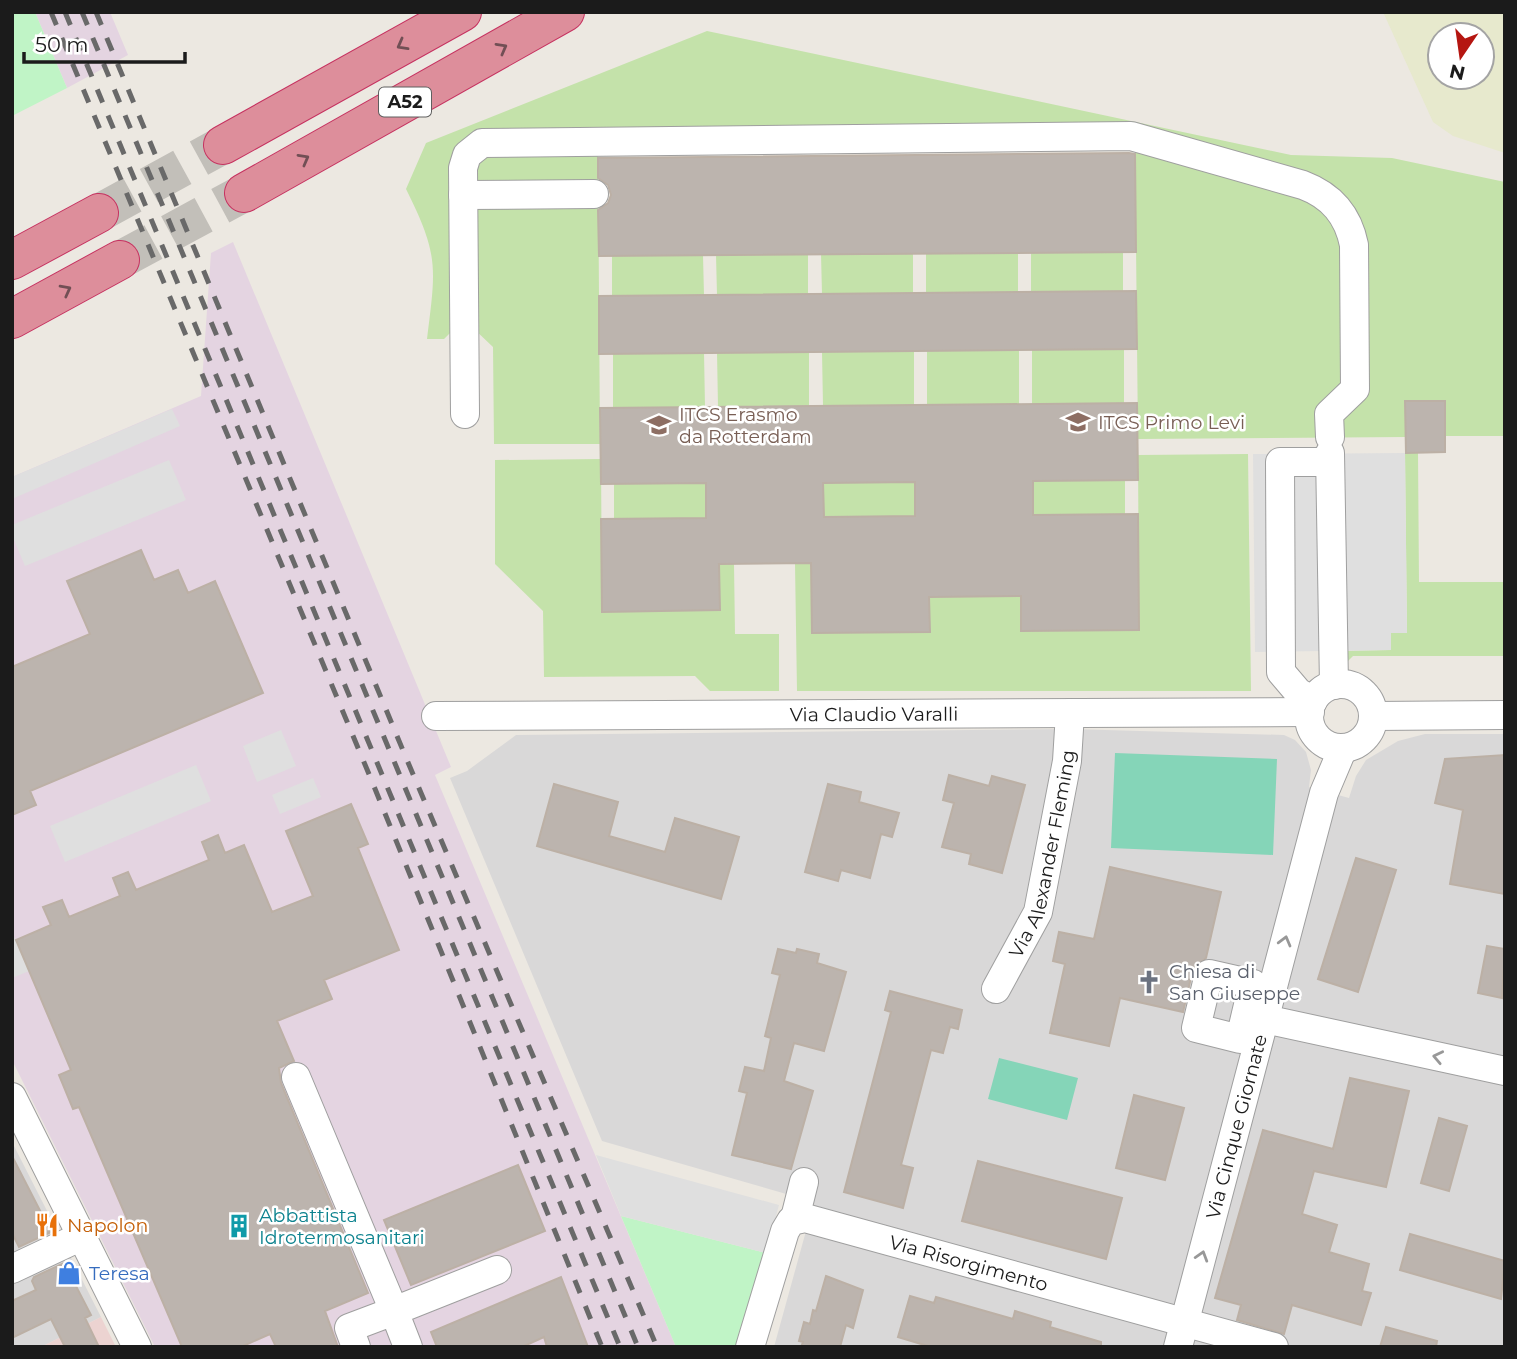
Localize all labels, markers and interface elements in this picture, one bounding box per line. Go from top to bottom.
scale bar [24,21,186,65]
north arrow [1426,21,1496,91]
text: 50 m [35,32,89,57]
one-way arrow [397,37,410,50]
one-way arrow [495,43,507,56]
text: N [1447,59,1467,85]
road number: A52 [379,88,431,116]
one-way arrow [296,154,309,167]
one-way arrow [59,285,72,298]
place label: ITCS Erasmo da Rotterdam [679,403,812,448]
school or university icon: ITCS Primo Levi [1064,408,1092,436]
school or university icon: ITCS Erasmo da Rotterdam [645,411,673,439]
place label: ITCS Primo Levi [1098,411,1245,434]
street label: Via Claudio Varalli [790,702,958,726]
street label: Via Alexander Fleming [1004,749,1079,962]
one-way arrow [1277,935,1291,947]
place label: Chiesa di San Giuseppe [1169,960,1300,1005]
church icon: Chiesa di San Giuseppe [1135,968,1163,996]
street label: Via Cinque Giornate [1201,1032,1271,1221]
one-way arrow [1432,1050,1444,1065]
place label: Abbattista Idrotermosanitari [259,1204,425,1249]
restaurant icon: Napolon [33,1211,61,1239]
building icon: Abbattista Idrotermosanitari [225,1212,253,1240]
place label: Napolon [67,1214,148,1237]
street label: Via Risorgimento [887,1230,1051,1296]
one-way arrow [1194,1250,1209,1262]
shop icon: Teresa [55,1259,83,1287]
place label: Teresa [89,1262,150,1285]

